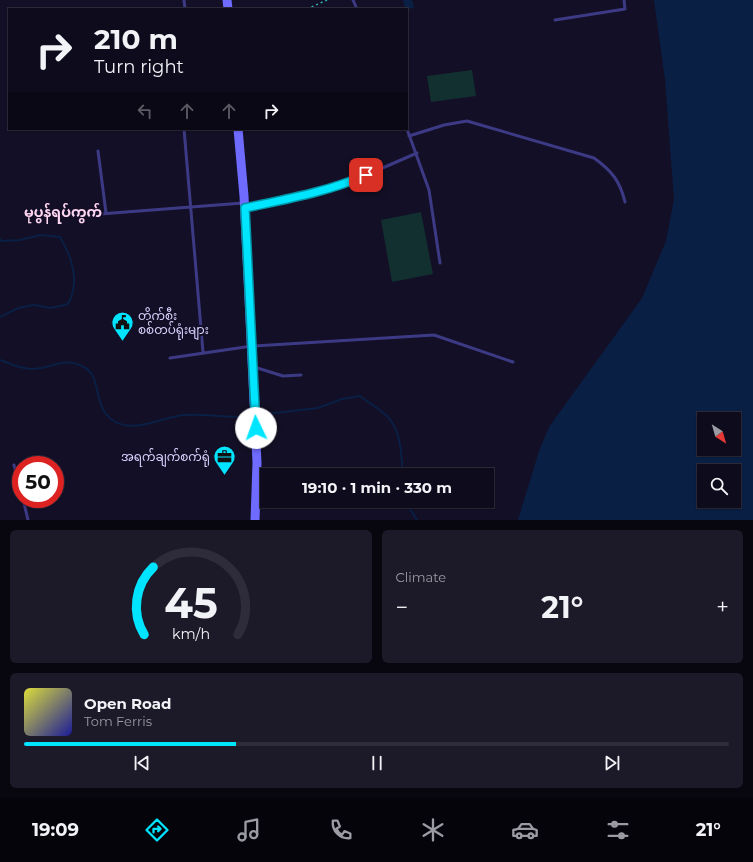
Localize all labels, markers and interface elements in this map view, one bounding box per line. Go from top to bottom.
text: 210 m [94,22,178,56]
icon: right [28,24,80,76]
text: Turn right [94,56,184,78]
icon: left [134,100,156,122]
icon: ahead [176,100,198,122]
icon: ahead [218,100,240,122]
icon: right [260,100,282,122]
pin [349,158,383,192]
icon: arrive [355,164,377,186]
district label: မုပွန်ရပ်ကွက် [24,202,102,224]
place label: တိုက်စီး စစ်တပ်ရုံးများ [138,307,209,340]
public building icon: တိုက်စီး စစ်တပ်ရုံးများ [110,310,136,343]
position arrow [235,407,277,449]
north arrow [697,412,741,456]
map controls [697,412,741,508]
office icon: အရက်ချက်စက်ရုံ [212,444,238,477]
place label: အရက်ချက်စက်ရုံ [121,448,210,467]
speed limit sign: 50 [12,456,64,508]
button: search [697,464,741,508]
text: 19:10 · 1 min · 330 m [302,478,452,497]
text: Climate [396,569,446,585]
text: 45 [164,577,217,627]
text: 21° [541,589,583,626]
text: − [396,594,408,621]
text: + [716,594,729,621]
text: km/h [172,624,210,642]
text: Open Road [84,694,172,713]
text: Tom Ferris [84,713,152,729]
icon: previous [131,752,153,774]
icon: pause [366,752,388,774]
icon: next [601,752,623,774]
icon: directions [143,816,171,844]
icon: music [235,816,263,844]
icon: phone [327,816,355,844]
icon: climate [419,816,447,844]
icon: car [511,816,539,844]
icon: filters [604,816,632,844]
text: 19:09 [32,819,79,841]
text: 21° [696,819,721,841]

